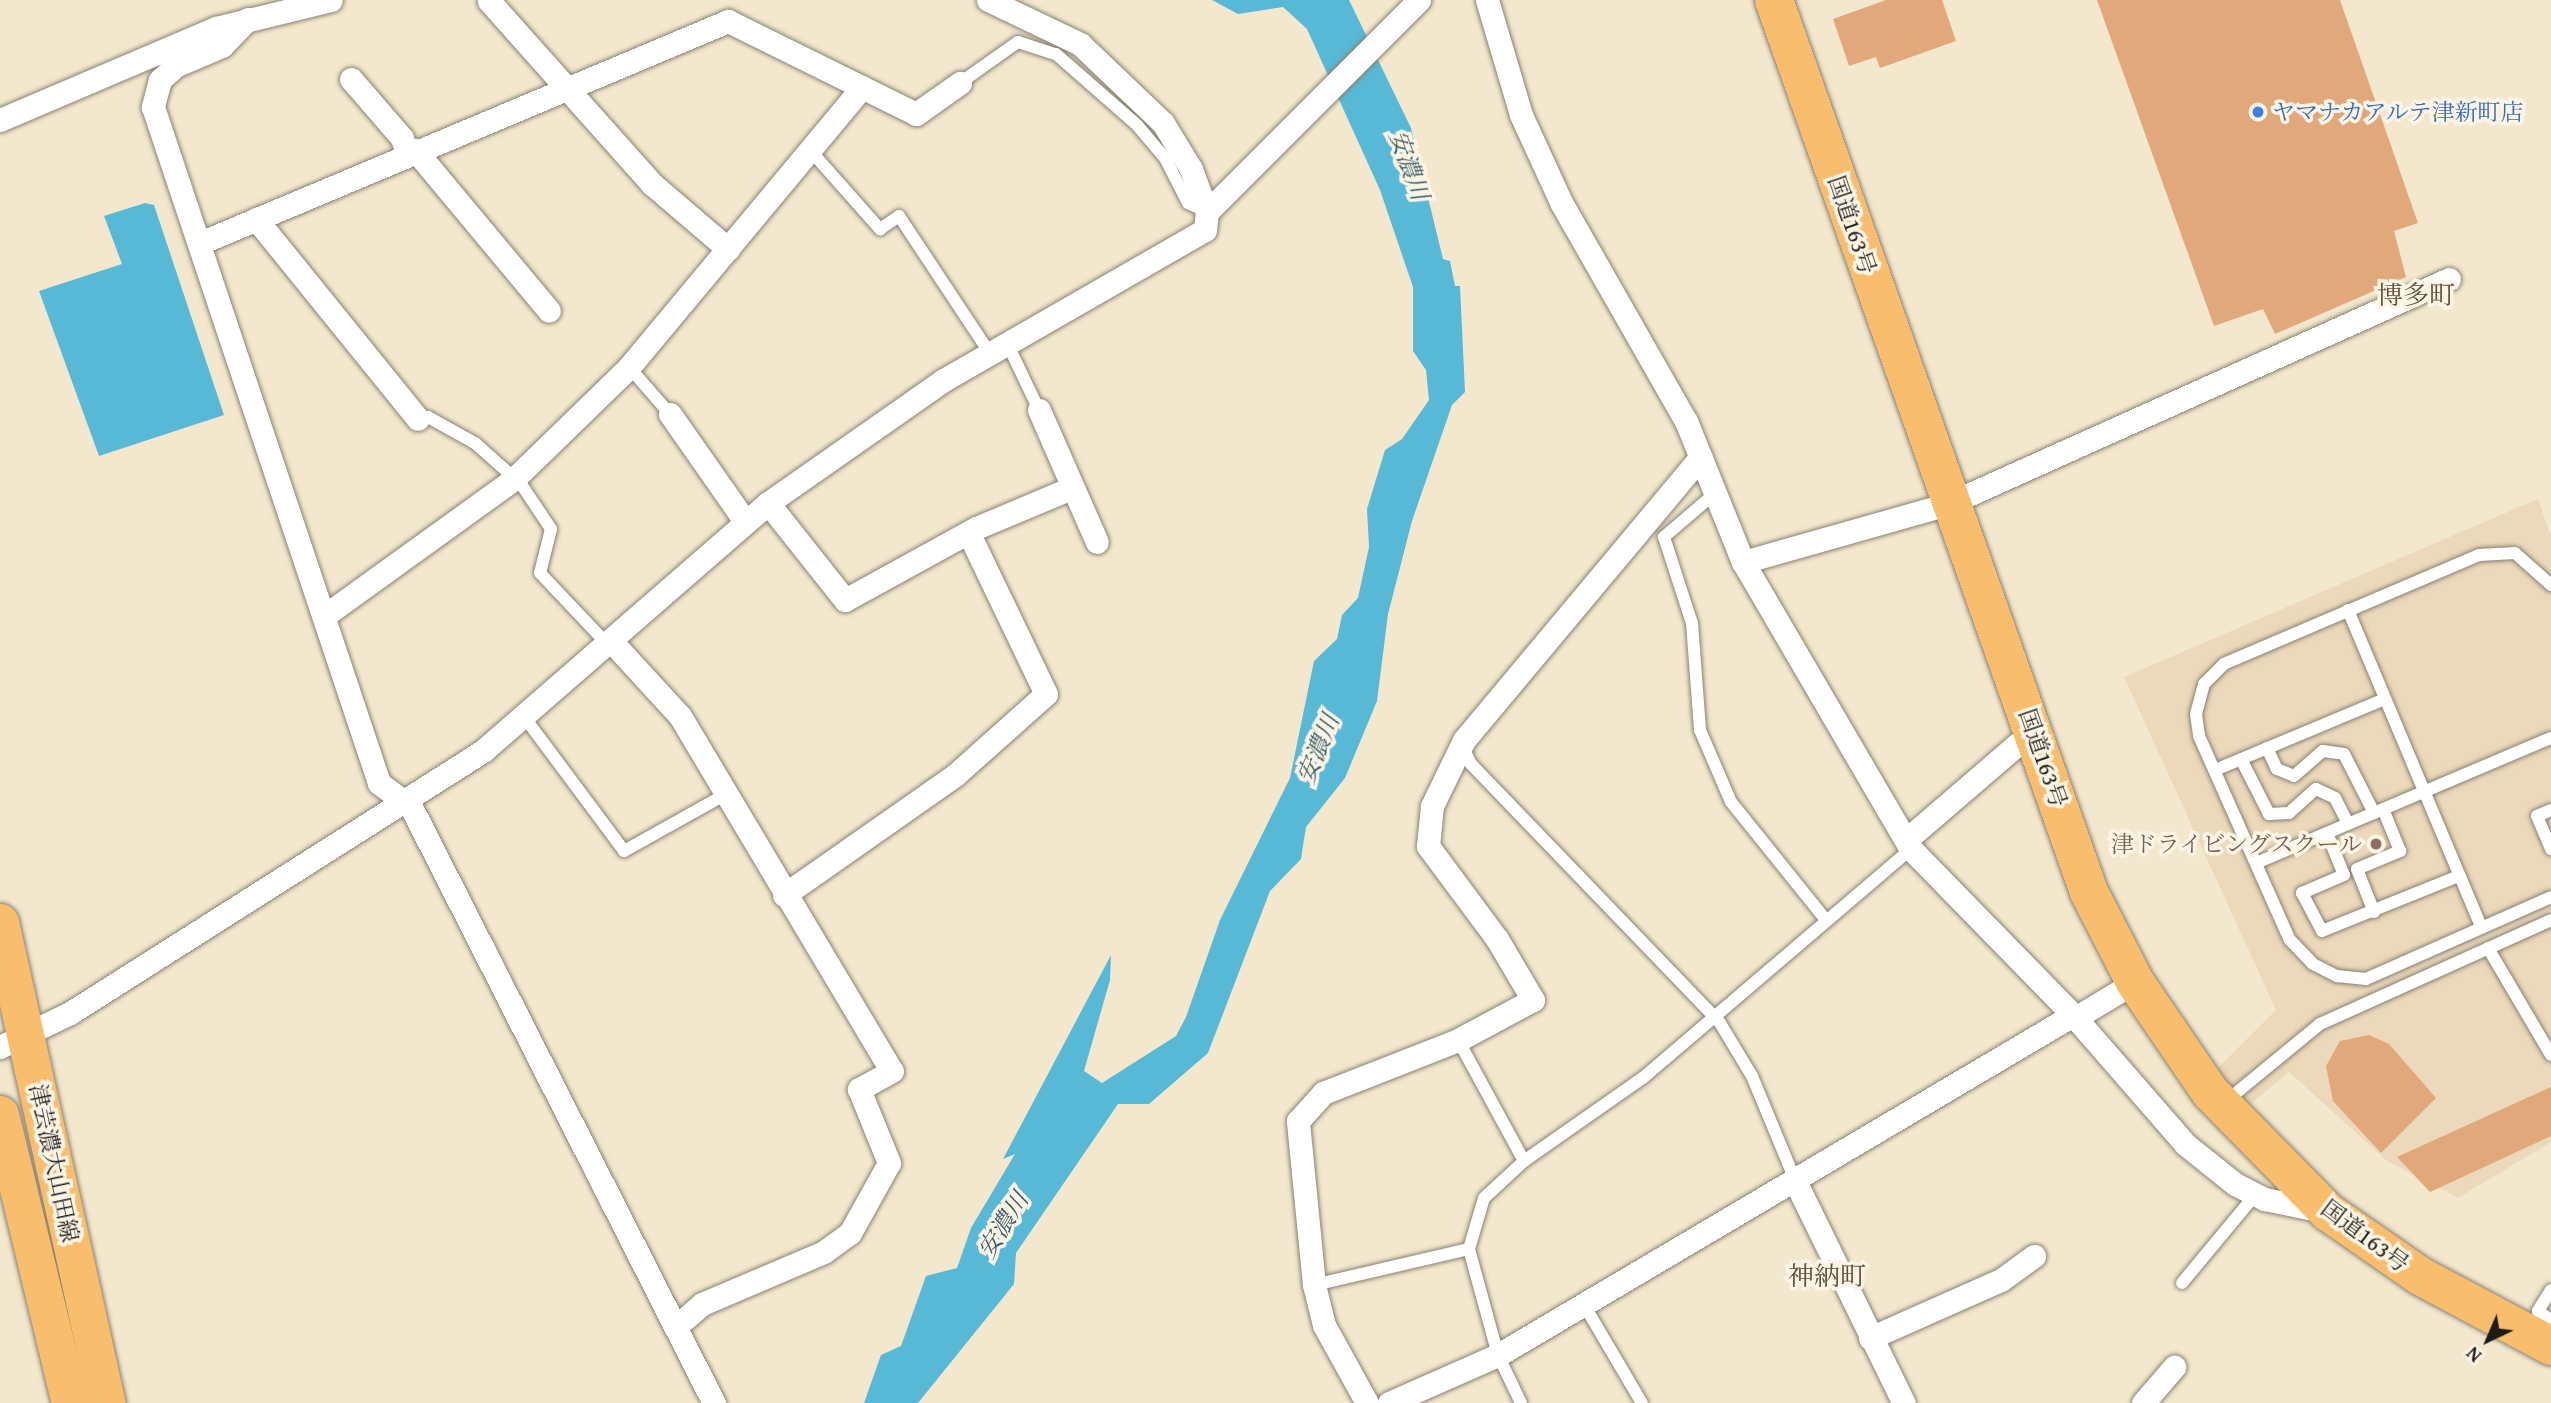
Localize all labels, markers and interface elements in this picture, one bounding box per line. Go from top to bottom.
place label: ヤマナカアルテ津新町店 [2272,98,2525,126]
marker: ヤマナカアルテ津新町店 [2250,104,2266,120]
water label: 安濃川 [1383,126,1435,204]
street label: 国道163号 [1822,172,1882,278]
district label: 博多町 [2377,279,2455,311]
street label: 国道163号 [2013,705,2073,811]
water label: 安濃川 [1291,710,1345,788]
place label: 津ドライビングスクール [2109,830,2362,858]
marker: 津ドライビングスクール [2368,836,2384,852]
street label: 津芸濃大山田線 [24,1081,84,1245]
water label: 安濃川 [972,1187,1034,1263]
street label: 国道163号 [2316,1194,2414,1278]
district label: 神納町 [1788,1260,1866,1292]
north arrow [2453,1305,2523,1375]
text: N [2459,1341,2488,1370]

